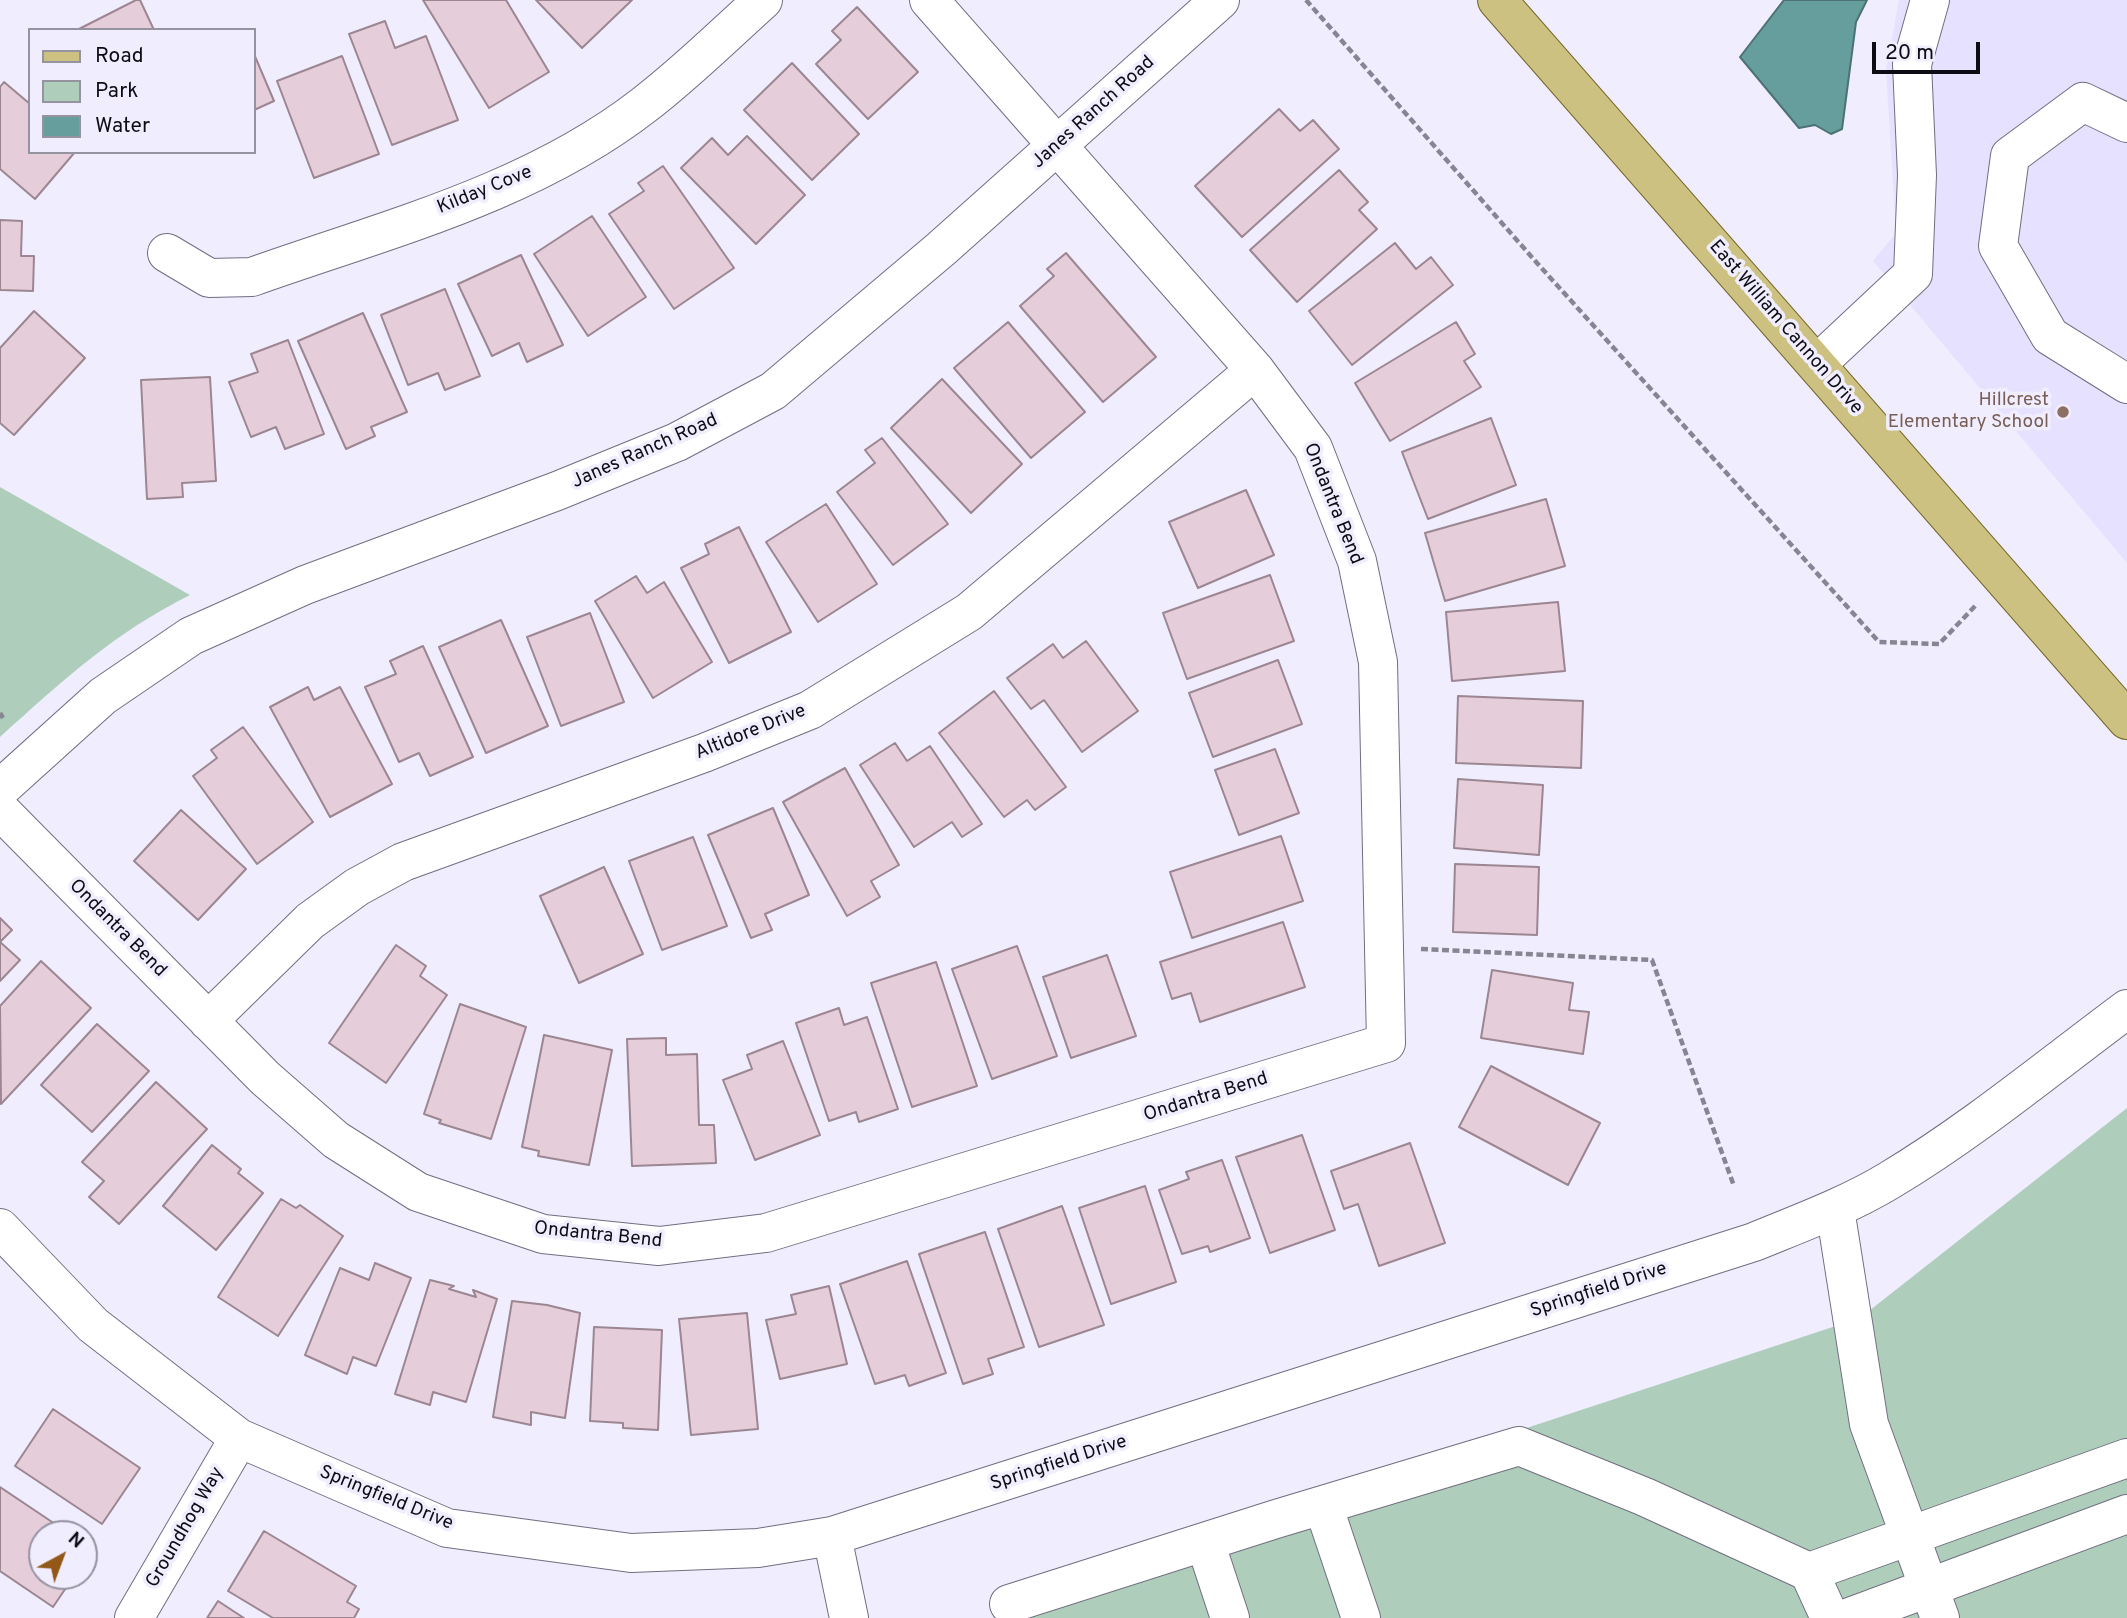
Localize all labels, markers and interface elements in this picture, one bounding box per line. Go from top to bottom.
legend [28,28,256,154]
scale bar [1875,28,1983,72]
text: 20 m [1885,40,1934,67]
text: Road [95,43,144,70]
street label: Janes Ranch Road [1028,52,1160,174]
text: Park [95,78,138,105]
text: Water [95,113,150,140]
street label: Kilday Cove [434,162,536,220]
street label: East William Cannon Drive [1703,236,1867,420]
place label: Hillcrest Elementary School [1888,390,2049,434]
marker: Hillcrest Elementary School [2055,404,2071,420]
street label: Janes Ranch Road [569,410,721,494]
street label: Ondantra Bend [1297,440,1367,568]
street label: Altidore Drive [692,700,810,766]
street label: Ondantra Bend [63,875,171,983]
street label: Ondantra Bend [1141,1068,1271,1128]
street label: Ondantra Bend [533,1218,663,1254]
street label: Springfield Drive [1528,1258,1670,1324]
street label: Springfield Drive [988,1431,1130,1497]
street label: Springfield Drive [316,1462,456,1536]
street label: Groundhog Way [142,1464,230,1592]
north arrow [28,1520,98,1590]
text: N [62,1527,88,1554]

